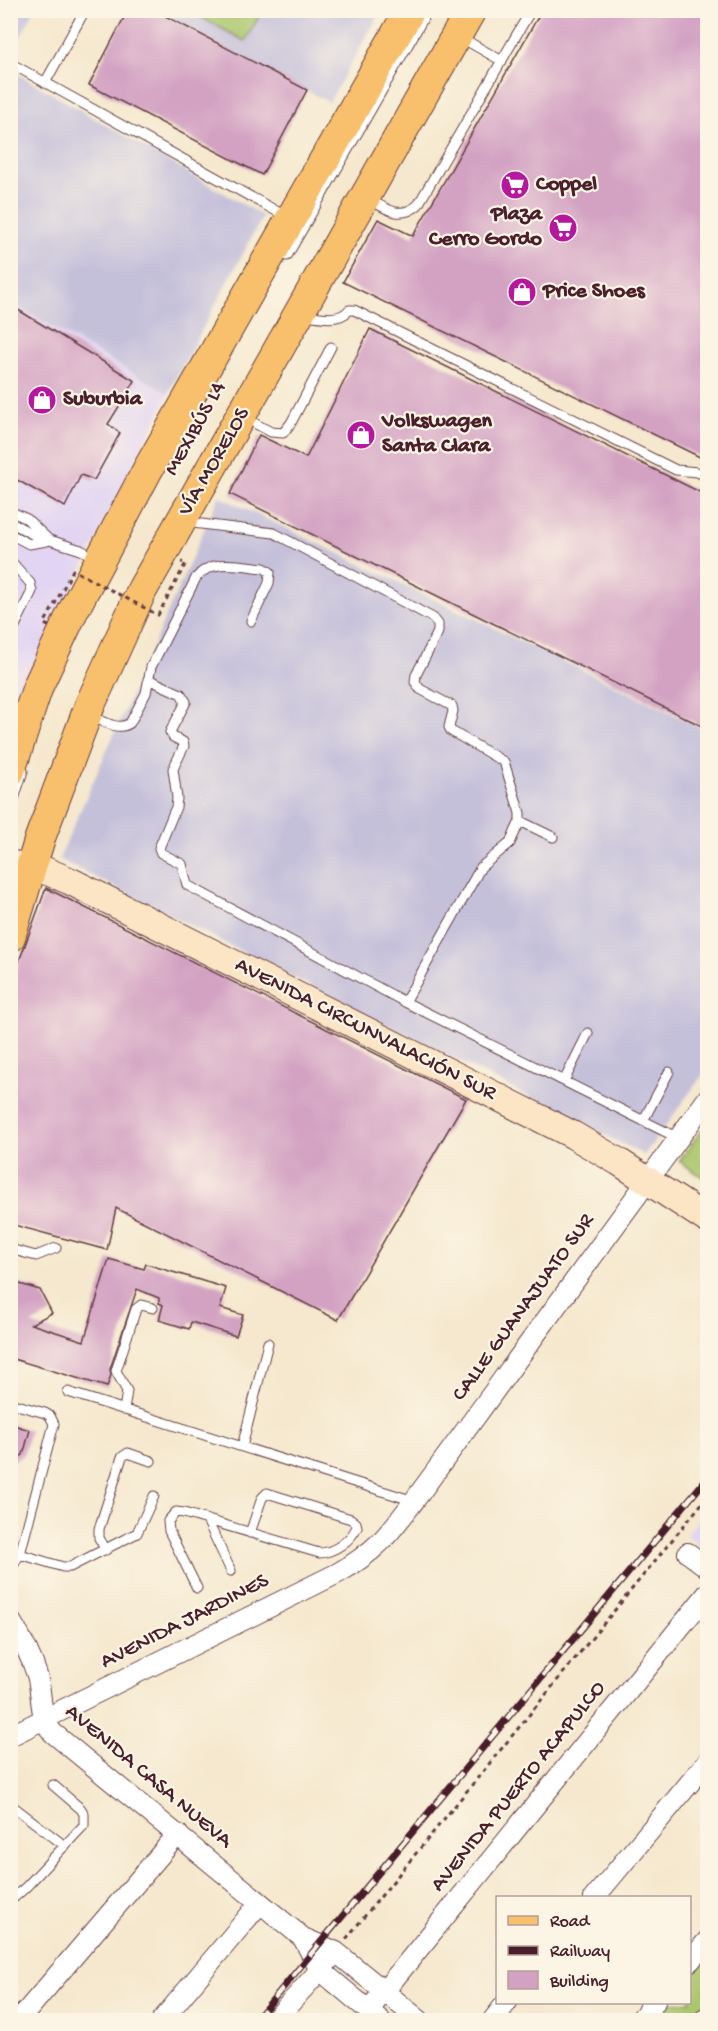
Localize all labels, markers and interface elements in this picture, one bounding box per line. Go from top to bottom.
supermarket icon: Coppel [499,169,531,201]
place label: Coppel [535,172,597,198]
place label: Plaza Cerro Gordo [428,202,544,253]
supermarket icon: Plaza Cerro Gordo [547,212,579,244]
shop icon: Price Shoes [506,276,538,308]
place label: Price Shoes [542,279,647,305]
street label: MEXIBÚS L4 [159,377,233,481]
shop icon: Suburbia [26,384,58,416]
place label: Suburbia [63,387,144,413]
street label: VÍA MORELOS [173,402,257,522]
place label: Volkswagen Santa Clara [381,409,493,460]
shop icon: Volkswagen Santa Clara [345,419,377,451]
street label: AVENIDA CIRCUNVALACIÓN SUR [230,953,501,1108]
street label: CALLE GUANAJUATO SUR [447,1208,602,1407]
street label: AVENIDA JARDINES [97,1568,274,1676]
street label: AVENIDA PUERTO ACAPULCO [426,1676,612,1898]
street label: AVENIDA CASA NUEVA [59,1699,238,1855]
legend [496,1896,691,2004]
text: Road [550,1912,591,1933]
text: Railway [550,1942,610,1963]
text: Building [549,1972,609,1993]

